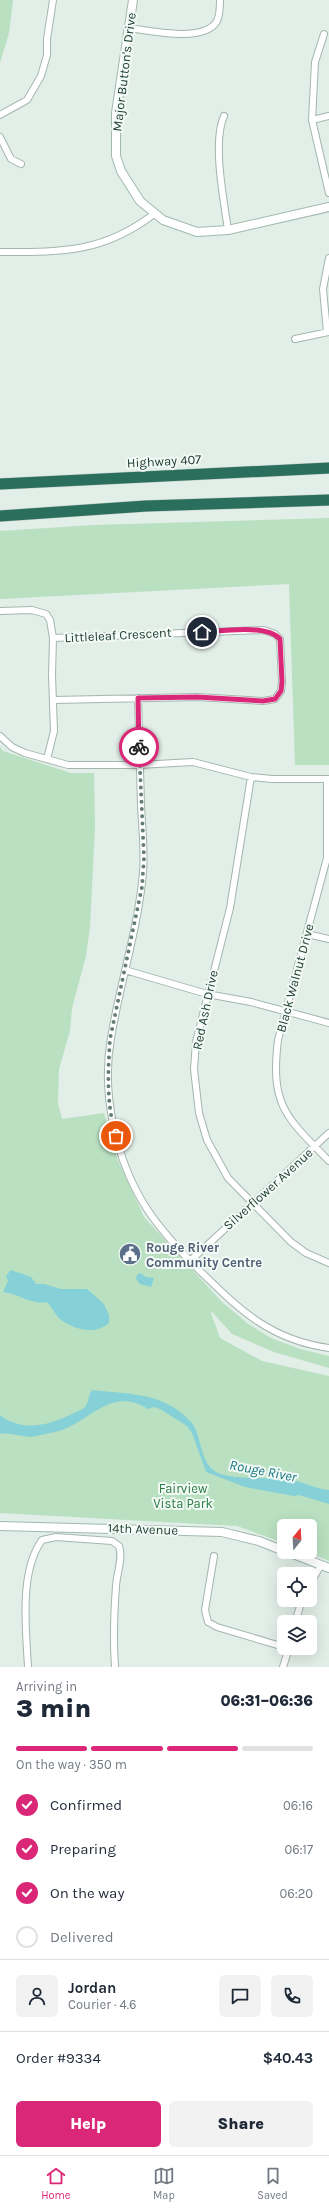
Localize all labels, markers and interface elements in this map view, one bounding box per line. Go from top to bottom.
street label: Major Button's Drive [109,11,139,132]
street label: Highway 407 [126,452,202,470]
pin [185,615,219,649]
icon: home [191,621,213,643]
street label: Littleleaf Crescent [64,625,172,645]
courier [119,727,159,767]
icon: bike [128,736,150,758]
street label: Black Walnut Drive [273,922,317,1034]
street label: Red Ash Drive [189,969,221,1051]
pin [99,1119,133,1153]
icon: bag [105,1125,127,1147]
street label: Silverflower Avenue [220,1145,316,1233]
place label: Rouge River Community Centre [146,1240,262,1270]
public building icon: Rouge River Community Centre [117,1241,143,1267]
water label: Rouge River [228,1456,299,1486]
park label: Fairview Vista Park [153,1481,213,1511]
north arrow [277,1519,317,1559]
map controls [277,1519,317,1655]
street label: 14th Avenue [108,1520,179,1538]
button: locate [277,1567,317,1607]
button: layers [277,1615,317,1655]
text: Arriving in [16,1679,77,1694]
text: 06:31–06:36 [220,1692,313,1710]
text: 3 min [16,1693,91,1724]
text: On the way · 350 m [16,1757,127,1772]
icon: check [16,1794,38,1816]
text: Confirmed [50,1796,122,1814]
text: 06:16 [283,1798,313,1813]
icon: check [16,1838,38,1860]
text: Preparing [50,1840,116,1858]
text: 06:17 [284,1842,313,1857]
icon: check [16,1882,38,1904]
text: On the way [50,1884,124,1902]
text: 06:20 [280,1886,313,1901]
text: Delivered [50,1928,114,1946]
button: person [16,1975,58,2017]
button: chat [219,1975,261,2017]
button: phone [271,1975,313,2017]
text: Jordan [68,1979,116,1997]
text: Courier · 4.6 [68,1997,136,2012]
text: Order #9334 [16,2049,101,2067]
text: $40.43 [263,2049,313,2067]
button: Help [16,2101,161,2147]
button: Share [169,2101,313,2147]
tab: Home [41,2165,71,2202]
tab: Map [153,2165,175,2202]
tab: Saved [257,2165,288,2202]

